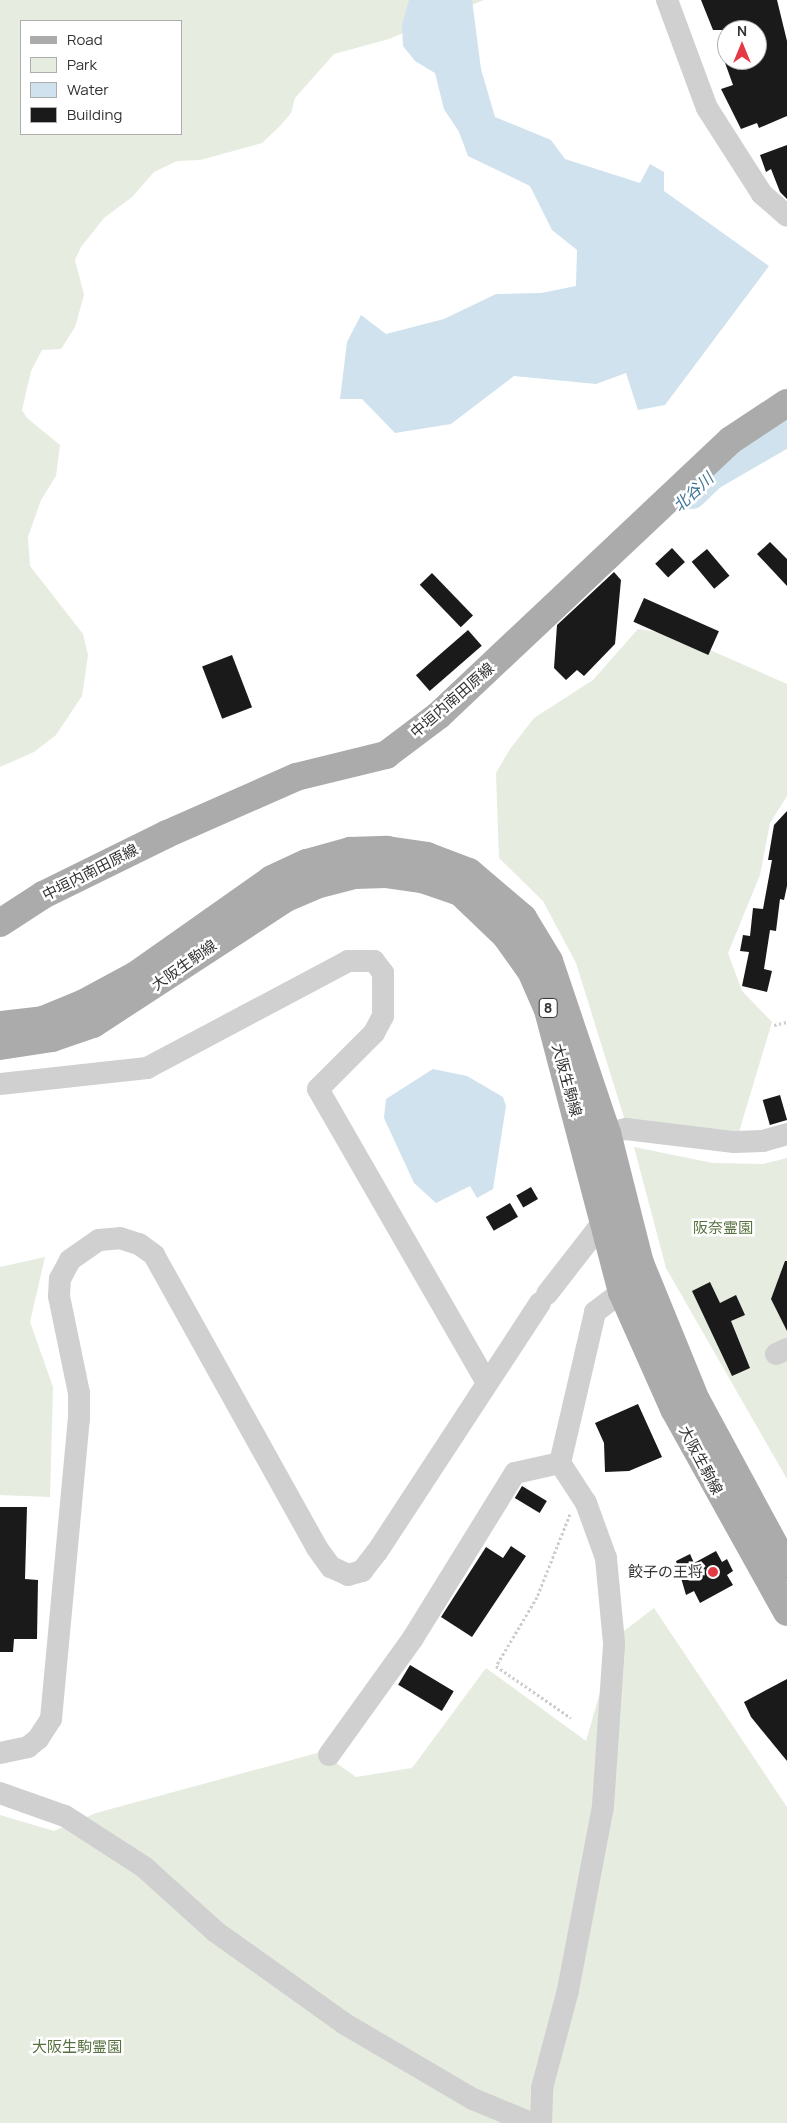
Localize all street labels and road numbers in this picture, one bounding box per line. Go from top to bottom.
street label: 中垣内南田原線 [406,659,498,741]
street label: 中垣内南田原線 [39,840,141,904]
street label: 大阪生駒線 [148,936,220,994]
road number: 8 [538,996,558,1020]
street label: 大阪生駒線 [549,1041,585,1119]
street label: 大阪生駒線 [675,1423,727,1497]

